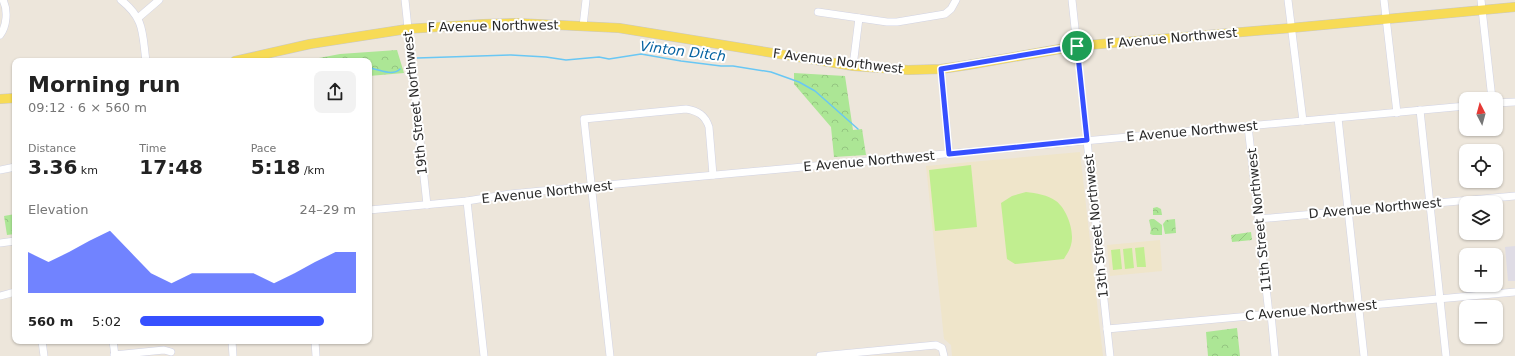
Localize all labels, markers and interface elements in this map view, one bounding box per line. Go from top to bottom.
street label: F Avenue Northwest [427,17,559,35]
street label: F Avenue Northwest [1106,25,1238,51]
pin [1060,29,1094,63]
street label: 19th Street Northwest [400,30,430,176]
icon: arrive [1066,35,1088,57]
water label: Vinton Ditch [639,38,727,64]
street label: F Avenue Northwest [772,46,904,76]
button: share [314,71,356,113]
text: Morning run [28,72,180,97]
north arrow [1459,92,1503,136]
map controls [1459,92,1503,344]
text: 09:12 · 6 × 560 m [28,100,147,115]
street label: E Avenue Northwest [1126,118,1258,144]
text: Distance [28,142,76,155]
text: Time [139,142,166,155]
text: Pace [251,142,276,155]
button: locate [1459,144,1503,188]
street label: 11th Street Northwest [1244,147,1274,293]
street label: E Avenue Northwest [803,148,935,174]
street label: 13th Street Northwest [1081,153,1111,299]
text: 3.36 [28,155,77,179]
text: 17:48 [139,155,203,179]
text: 5:18 [251,155,300,179]
text: km [77,164,98,177]
text: /km [300,164,325,177]
street label: E Avenue Northwest [481,178,613,206]
street label: D Avenue Northwest [1308,195,1442,221]
button: layers [1459,196,1503,240]
text: Elevation [28,202,88,217]
text: 24–29 m [300,202,356,217]
button: + [1459,248,1503,292]
street label: C Avenue Northwest [1244,297,1378,323]
button: − [1459,300,1503,344]
text: 560 m [28,314,73,329]
text: 5:02 [92,314,121,329]

